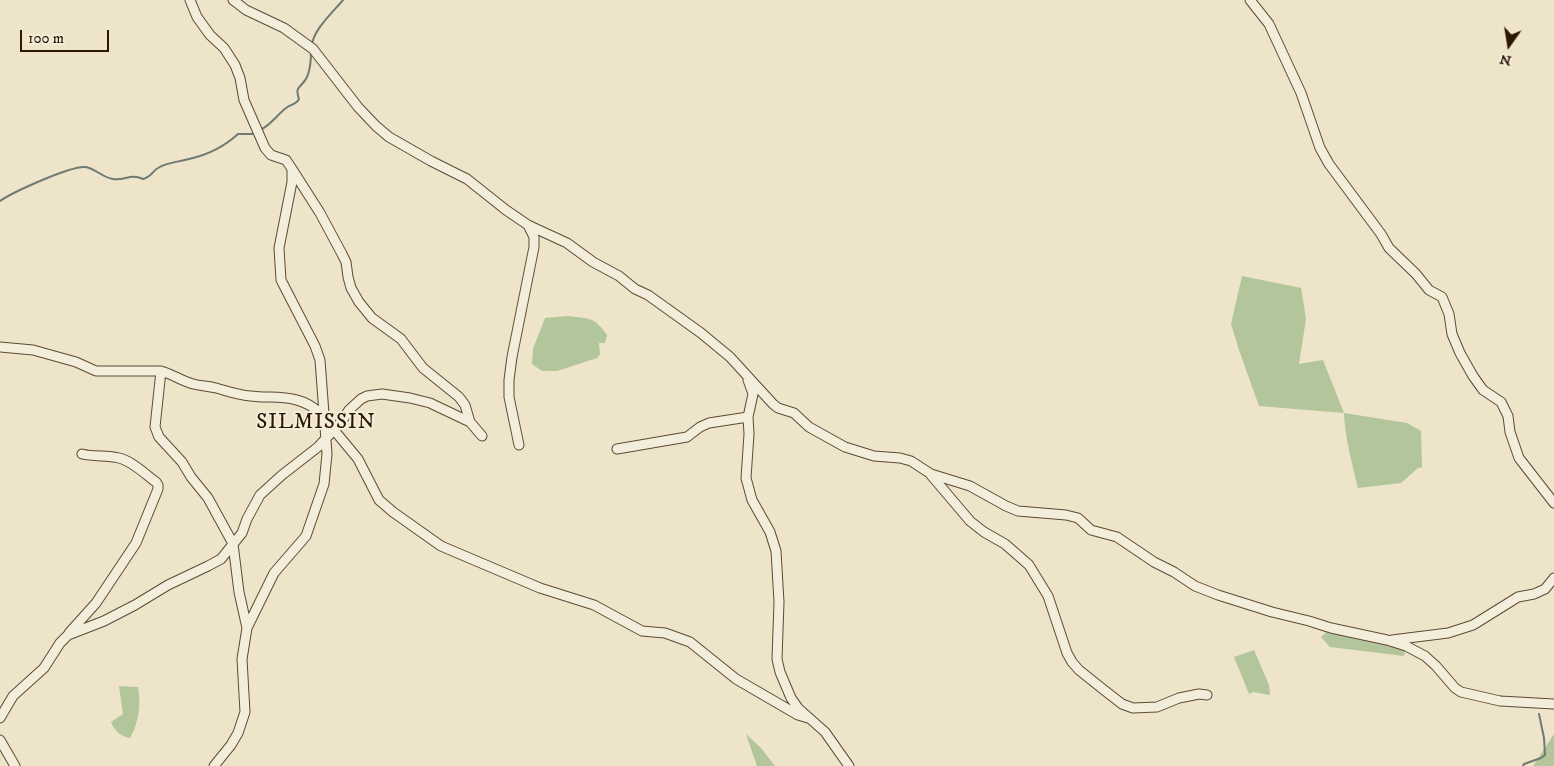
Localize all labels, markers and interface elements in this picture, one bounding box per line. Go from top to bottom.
scale bar [22,20,111,52]
north arrow [1484,20,1534,70]
text: 100 m [28,29,64,48]
text: N [1498,50,1513,70]
district label: SILMISSIN [255,411,377,437]

